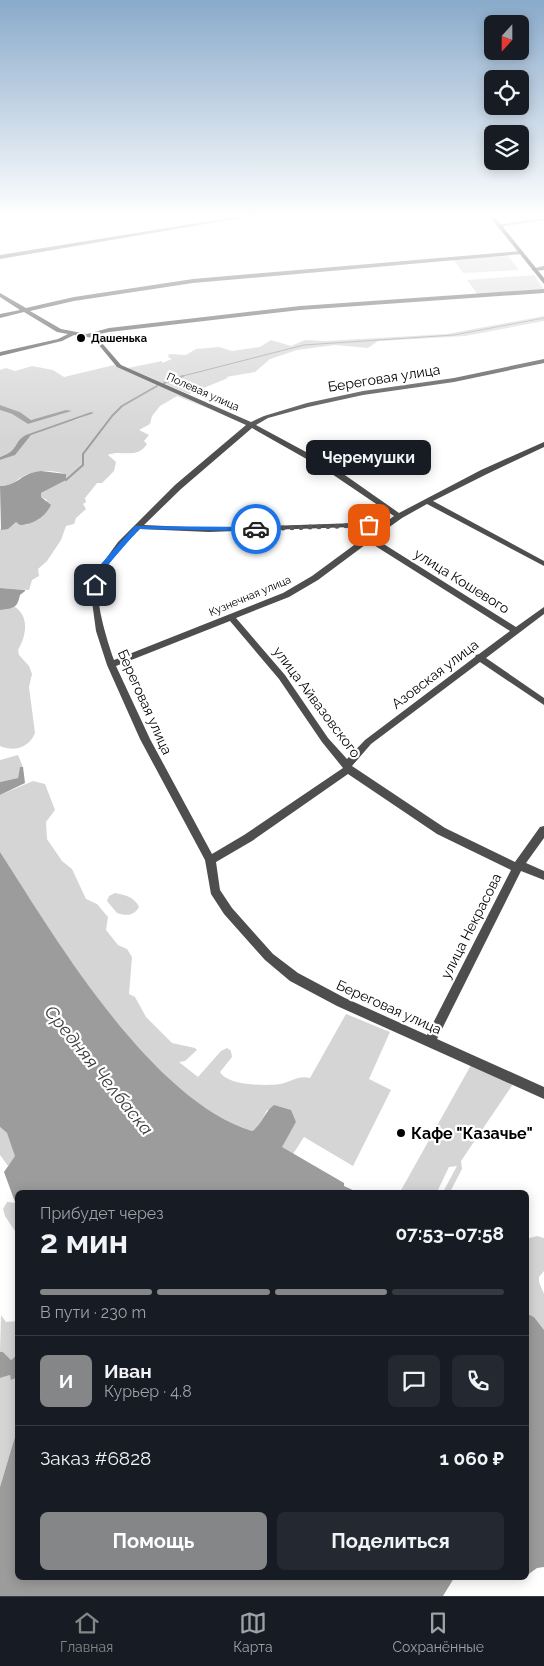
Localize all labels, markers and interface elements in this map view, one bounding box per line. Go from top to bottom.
north arrow [484,15,529,60]
map controls [484,15,529,170]
button: locate [484,70,529,115]
button: layers [484,125,529,170]
marker: Дашенька [75,332,87,344]
place label: Дашенька [91,332,147,345]
street label: Береговая улица [327,361,441,395]
street label: Полевая улица [165,370,241,414]
callout: Черемушки [306,440,432,475]
text: Черемушки [322,448,415,467]
courier [231,504,281,554]
pin [348,504,390,546]
icon: bag [355,511,383,539]
icon: car [242,515,270,543]
street label: улица Кошевого [411,545,513,617]
pin [74,564,116,606]
icon: home [81,571,109,599]
street label: Кузнечная улица [207,573,293,619]
street label: Азовская улица [389,636,481,712]
street label: улица Айвазовского [270,643,364,761]
street label: Береговая улица [115,647,175,757]
street label: улица Некрасова [437,871,505,981]
street label: Береговая улица [334,977,444,1037]
water label: Средняя Челбаска [40,1001,158,1139]
place label: Кафе "Казачье" [411,1124,533,1143]
marker: Кафе "Казачье" [395,1127,407,1139]
text: Прибудет через [40,1204,164,1223]
text: 07:53–07:58 [395,1222,504,1244]
text: 2 мин [40,1223,128,1260]
text: В пути · 230 m [40,1303,146,1322]
button: chat [388,1355,440,1407]
button: phone [452,1355,504,1407]
text: Иван [104,1360,152,1382]
text: И [59,1370,73,1392]
text: Курьер · 4.8 [104,1382,192,1401]
text: Заказ #6828 [40,1447,151,1469]
text: 1 060 ₽ [440,1447,504,1469]
button: Помощь [40,1512,267,1570]
button: Поделиться [277,1512,504,1570]
tab: Главная [60,1609,113,1655]
tab: Карта [233,1609,273,1655]
tab: Сохранённые [392,1609,484,1655]

